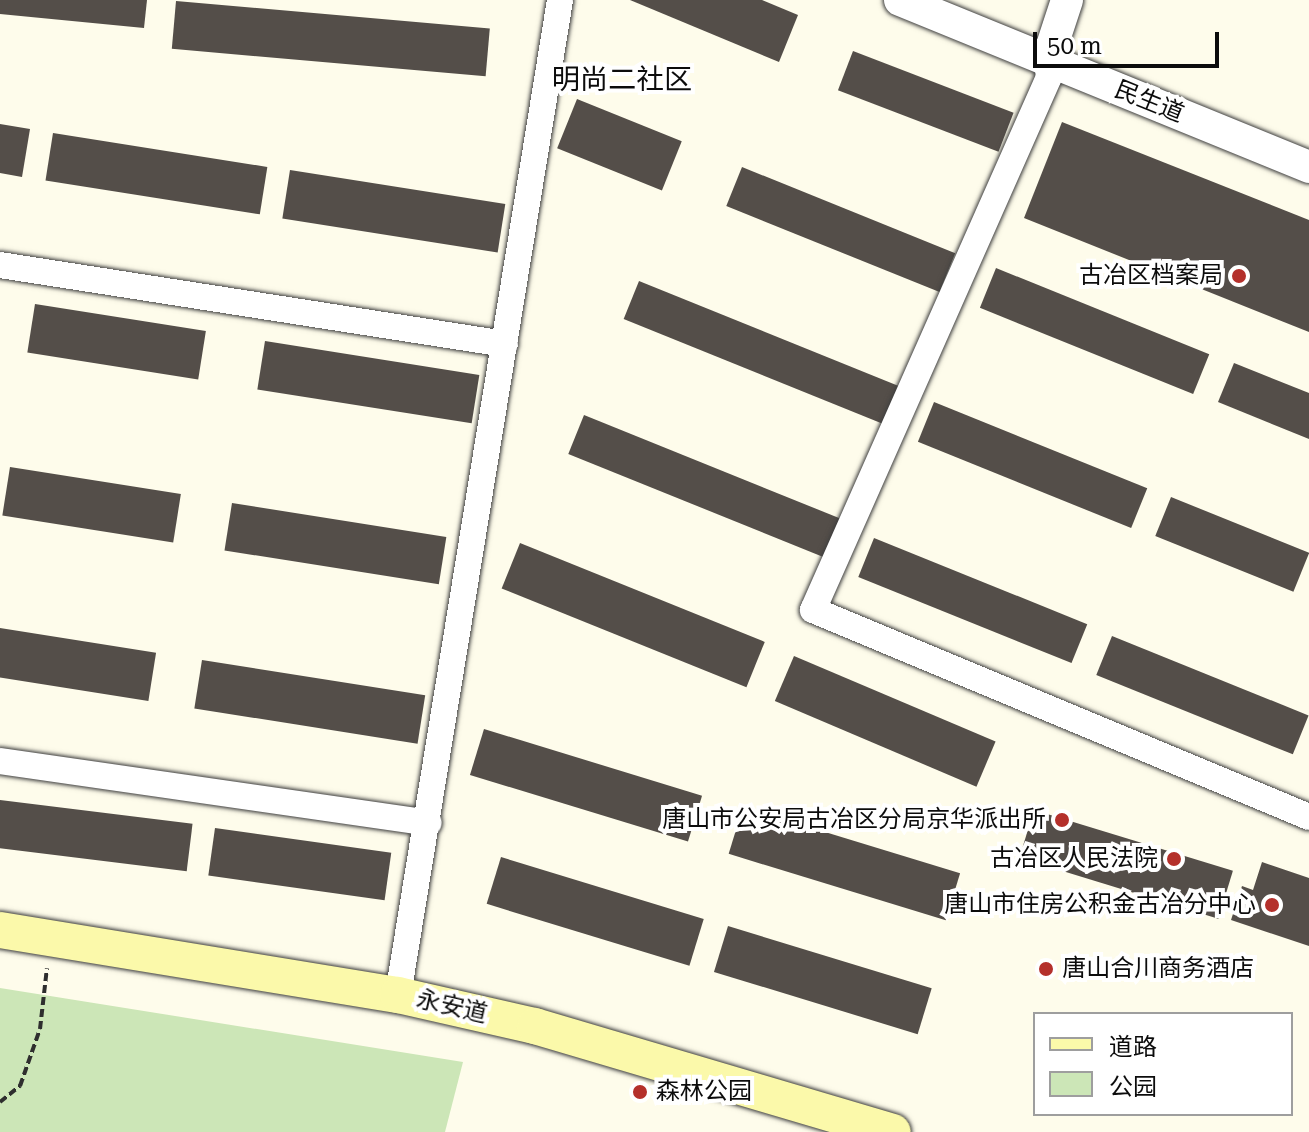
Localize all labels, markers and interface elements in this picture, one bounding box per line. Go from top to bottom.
scale bar [1037,16,1223,66]
text: 50 m [1047,32,1102,60]
district label: 明尚二社区 [552,63,692,97]
street label: 民生道 [1110,75,1188,129]
place label: 古冶区档案局 [1079,262,1223,290]
marker: 古冶区档案局 [1230,267,1248,285]
place label: 唐山市公安局古冶区分局京华派出所 [662,806,1046,834]
marker: 唐山市公安局古冶区分局京华派出所 [1053,811,1071,829]
place label: 古冶区人民法院 [990,845,1158,873]
marker: 古冶区人民法院 [1165,850,1183,868]
place label: 唐山市住房公积金古冶分中心 [944,891,1256,919]
marker: 唐山市住房公积金古冶分中心 [1263,896,1281,914]
place label: 唐山合川商务酒店 [1062,955,1254,983]
marker: 唐山合川商务酒店 [1037,960,1055,978]
street label: 永安道 [414,985,490,1029]
legend [1033,1012,1293,1116]
text: 道路 [1109,1033,1157,1061]
text: 公园 [1109,1073,1157,1101]
place label: 森林公园 [656,1078,752,1106]
marker: 森林公园 [631,1083,649,1101]

